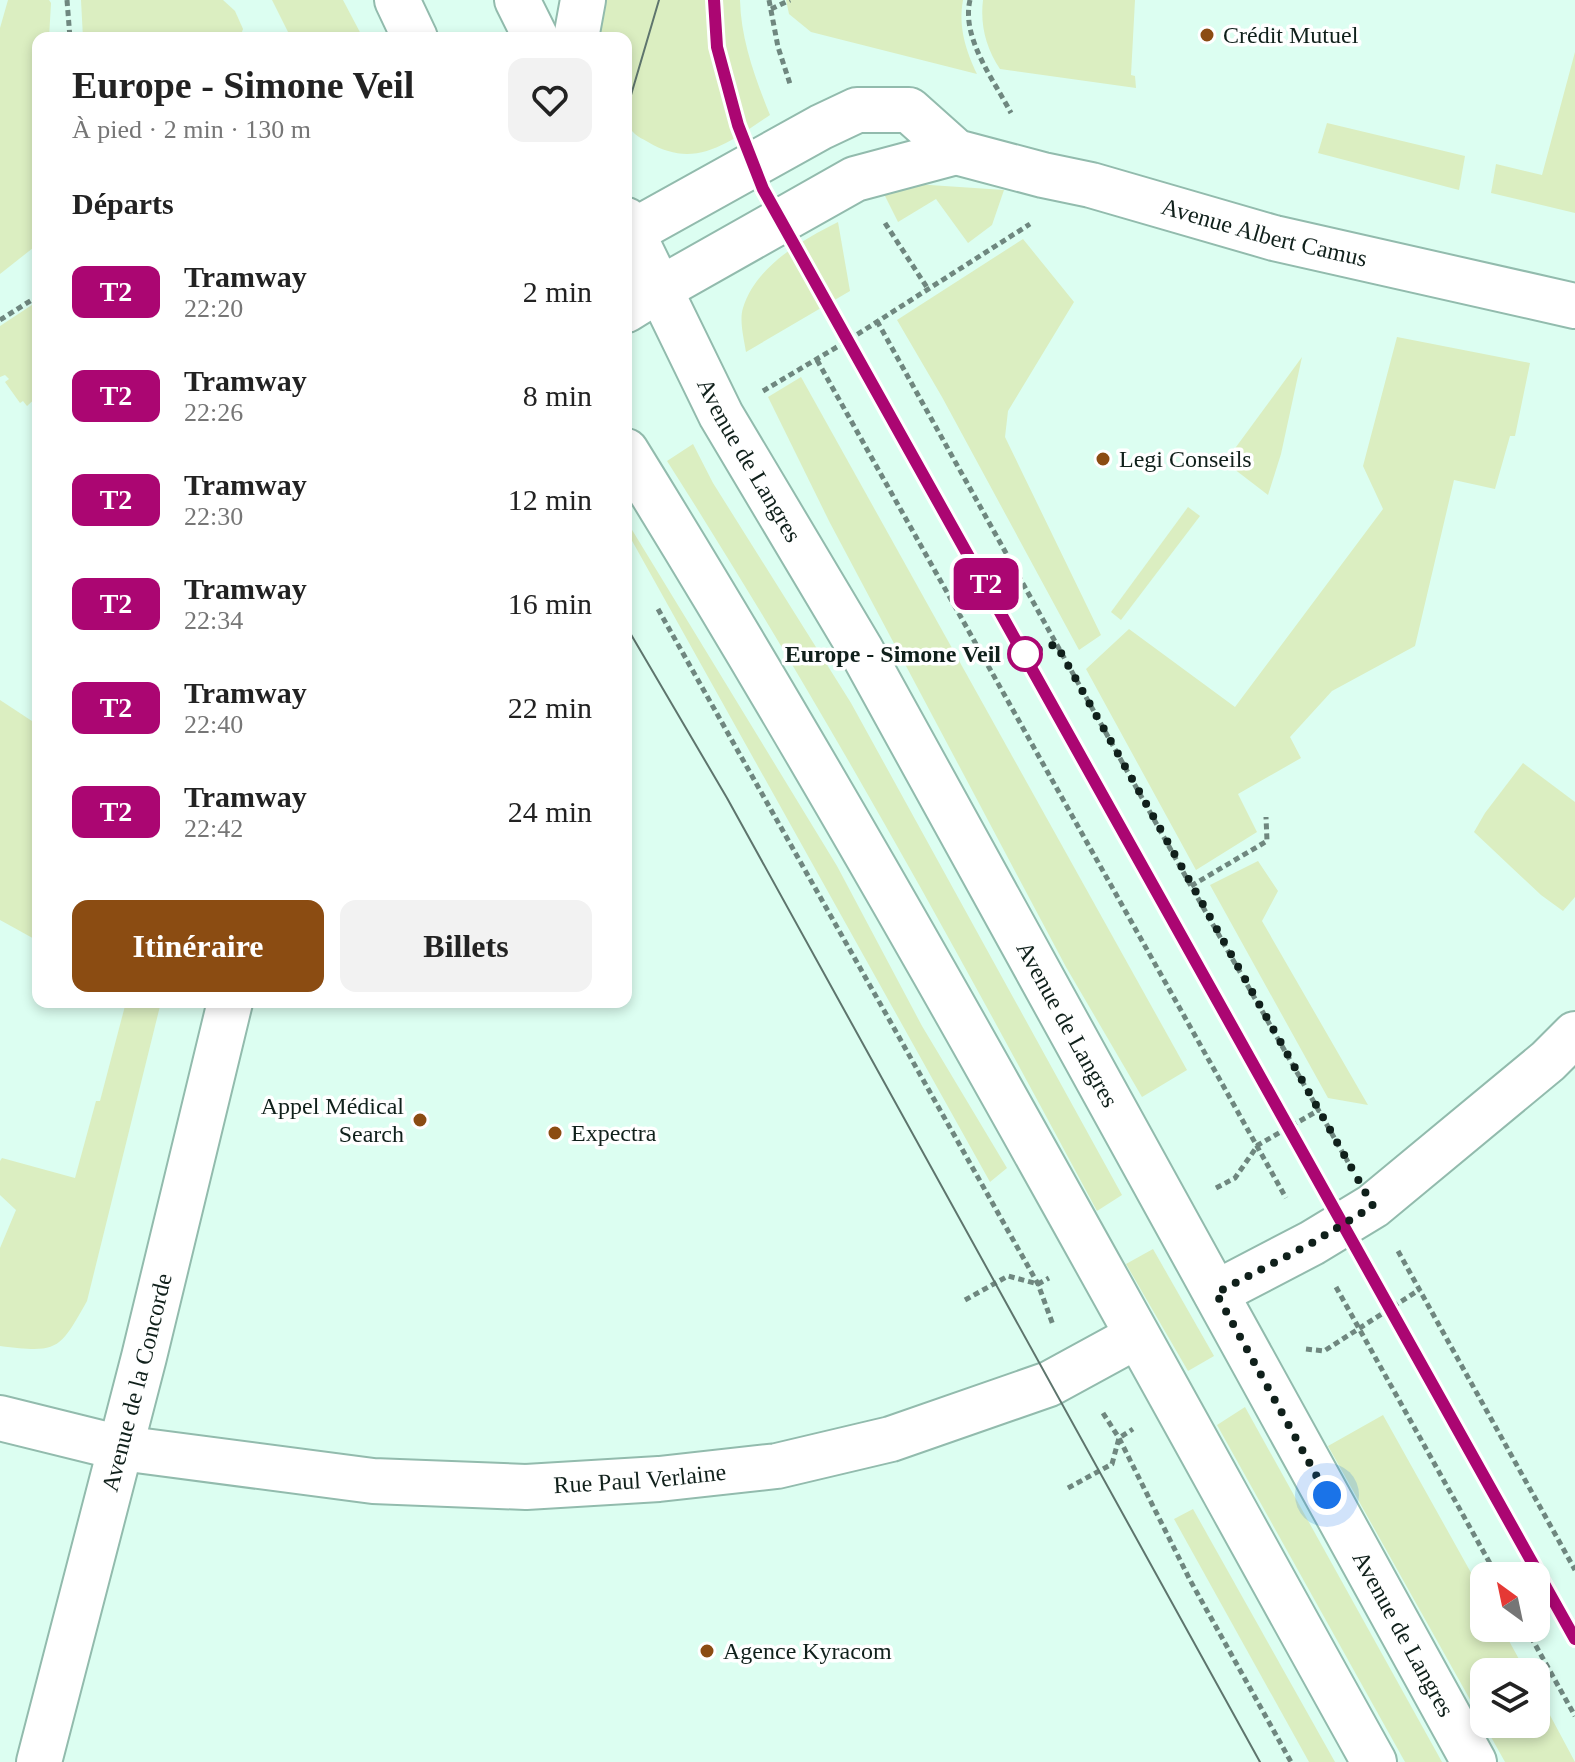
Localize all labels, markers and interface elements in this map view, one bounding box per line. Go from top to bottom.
place label: Crédit Mutuel [1223,22,1359,48]
marker: Crédit Mutuel [1198,26,1216,44]
button: heart [508,58,592,142]
text: Europe - Simone Veil [72,64,414,106]
text: À pied · 2 min · 130 m [72,115,311,144]
text: Départs [72,187,174,220]
street label: Avenue Albert Camus [1159,193,1370,272]
text: Tramway [184,260,307,293]
text: 2 min [523,275,592,308]
text: T2 [100,276,132,307]
text: 22:20 [184,294,243,323]
text: Tramway [184,364,307,397]
street label: Avenue de Langres [692,374,807,547]
text: 8 min [523,379,592,412]
text: T2 [100,380,132,411]
text: 22:26 [184,398,243,427]
place label: Legi Conseils [1119,446,1252,472]
marker: Legi Conseils [1094,450,1112,468]
text: Tramway [184,468,307,501]
text: 12 min [508,483,592,516]
text: T2 [100,484,132,515]
text: 22:30 [184,502,243,531]
line badge: T2 [950,558,1022,610]
text: T2 [970,568,1002,599]
text: Tramway [184,572,307,605]
text: 16 min [508,587,592,620]
text: T2 [100,588,132,619]
text: 22:34 [184,606,243,635]
marker: Europe - Simone Veil [1008,637,1042,671]
place label: Europe - Simone Veil [785,641,1001,667]
text: Tramway [184,676,307,709]
text: 22 min [508,691,592,724]
text: T2 [100,692,132,723]
text: 22:40 [184,710,243,739]
text: Tramway [184,780,307,813]
text: 24 min [508,795,592,828]
text: T2 [100,796,132,827]
text: 22:42 [184,814,243,843]
button: Itinéraire [72,900,324,992]
button: Billets [340,900,592,992]
street label: Avenue de Langres [1011,937,1123,1112]
place label: Appel Médical Search [261,1093,404,1147]
marker: Appel Médical Search [411,1111,429,1129]
place label: Expectra [571,1120,657,1146]
marker: Expectra [546,1124,564,1142]
street label: Avenue de la Concorde [97,1271,177,1494]
street label: Rue Paul Verlaine [553,1459,727,1498]
your location [1307,1475,1347,1515]
street label: Avenue de Langres [1347,1547,1459,1721]
north arrow [1470,1562,1550,1642]
map controls [1470,1562,1550,1738]
place label: Agence Kyracom [723,1638,892,1664]
marker: Agence Kyracom [698,1642,716,1660]
button: layers [1470,1658,1550,1738]

